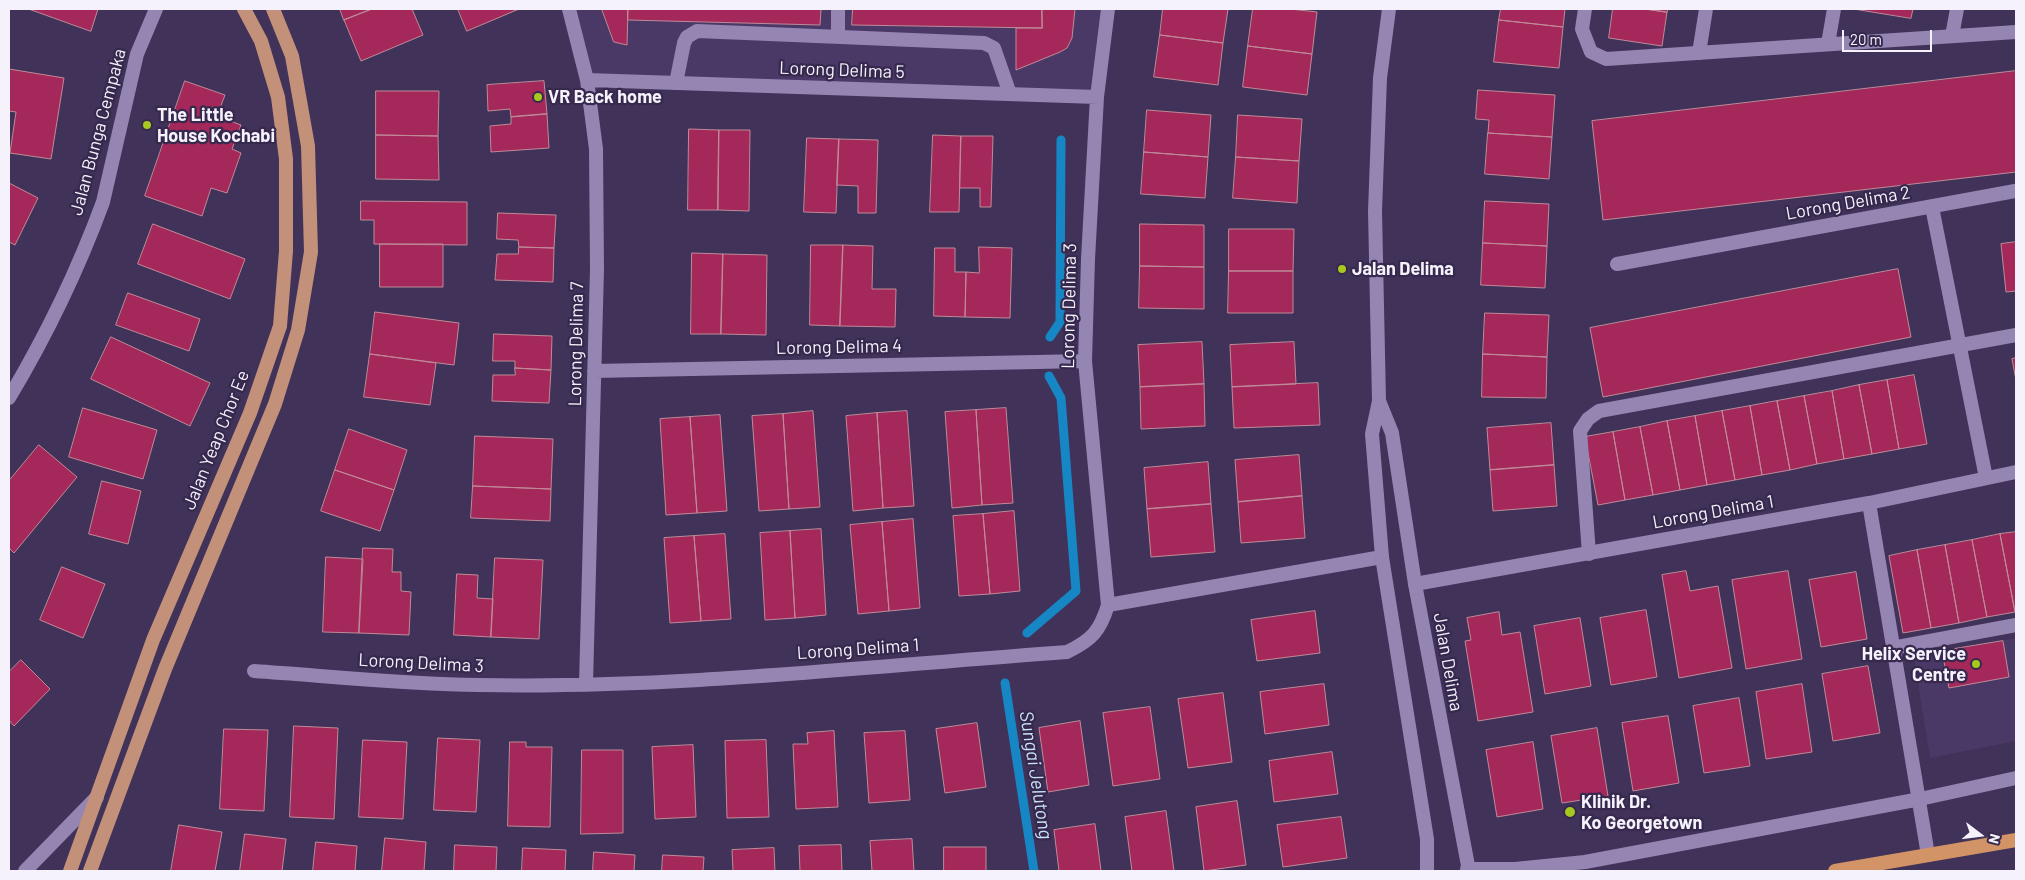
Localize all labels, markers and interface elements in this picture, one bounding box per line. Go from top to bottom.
scale bar [1845,20,1935,52]
text: 20 m [1850,30,1882,48]
street label: Jalan Bunga Cempaka [65,46,131,218]
street label: Lorong Delima 5 [779,57,905,83]
place label: VR Back home [548,86,662,108]
marker: VR Back home [532,91,544,103]
place label: The Little House Kochabi [157,104,275,146]
marker: The Little House Kochabi [141,119,153,131]
street label: Lorong Delima 2 [1784,181,1912,225]
street label: Lorong Delima 3 [1057,243,1081,369]
place label: Jalan Delima [1352,258,1454,280]
marker: Jalan Delima [1336,263,1348,275]
street label: Lorong Delima 7 [564,281,588,407]
street label: Lorong Delima 4 [776,335,902,359]
street label: Jalan Yeap Chor Ee [178,367,254,513]
street label: Lorong Delima 1 [1651,491,1775,533]
street label: Jalan Delima [1429,611,1467,713]
street label: Lorong Delima 1 [796,634,920,664]
place label: Helix Service Centre [1862,643,1966,686]
street label: Lorong Delima 3 [358,649,484,677]
marker: Helix Service Centre [1970,658,1982,670]
water label: Sungai Jelutong [1015,709,1057,841]
place label: Klinik Dr. Ko Georgetown [1581,791,1702,834]
marker: Klinik Dr. Ko Georgetown [1563,805,1577,819]
north arrow [1955,810,2005,860]
text: N [1986,832,2004,846]

